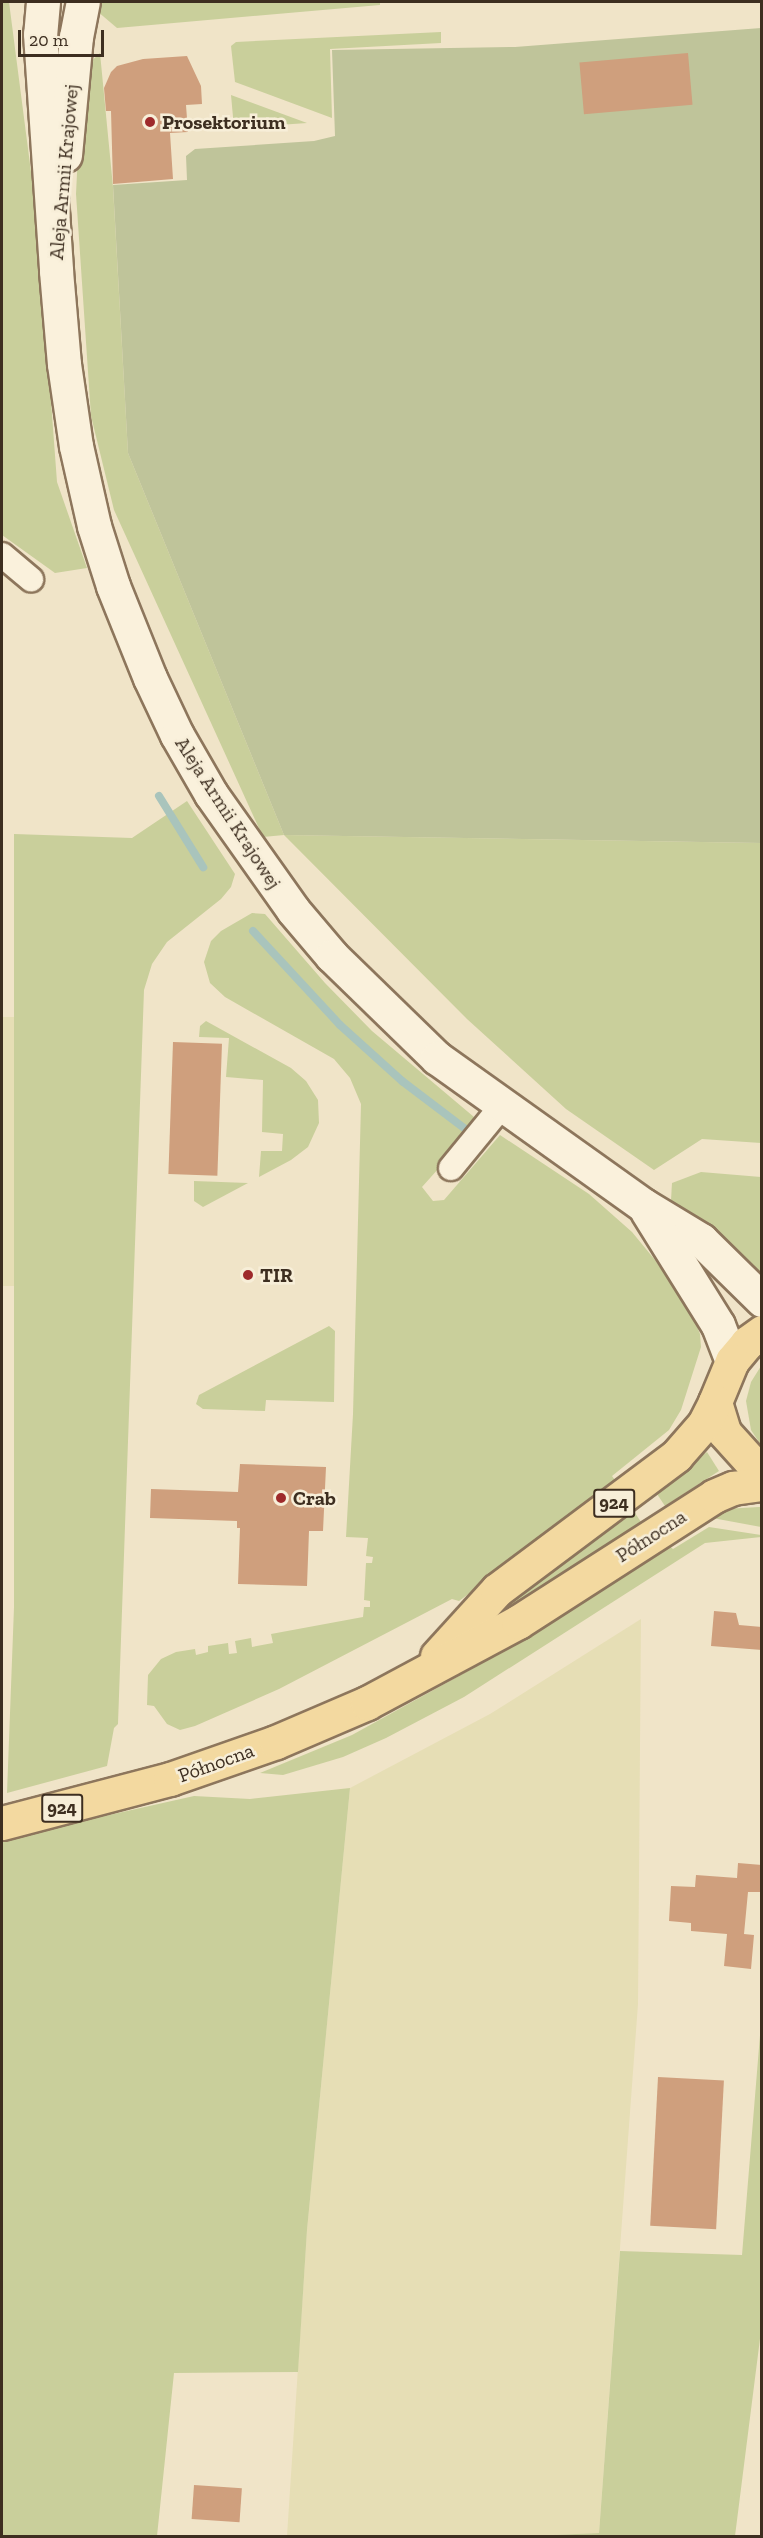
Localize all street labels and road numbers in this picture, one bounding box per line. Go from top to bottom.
street label: Aleja Armii Krajowej [44,83,84,261]
street label: Aleja Armii Krajowej [170,732,286,894]
road number: 924 [593,1488,635,1518]
street label: Północna [611,1504,691,1568]
street label: Północna [175,1738,257,1788]
road number: 924 [41,1793,83,1823]

